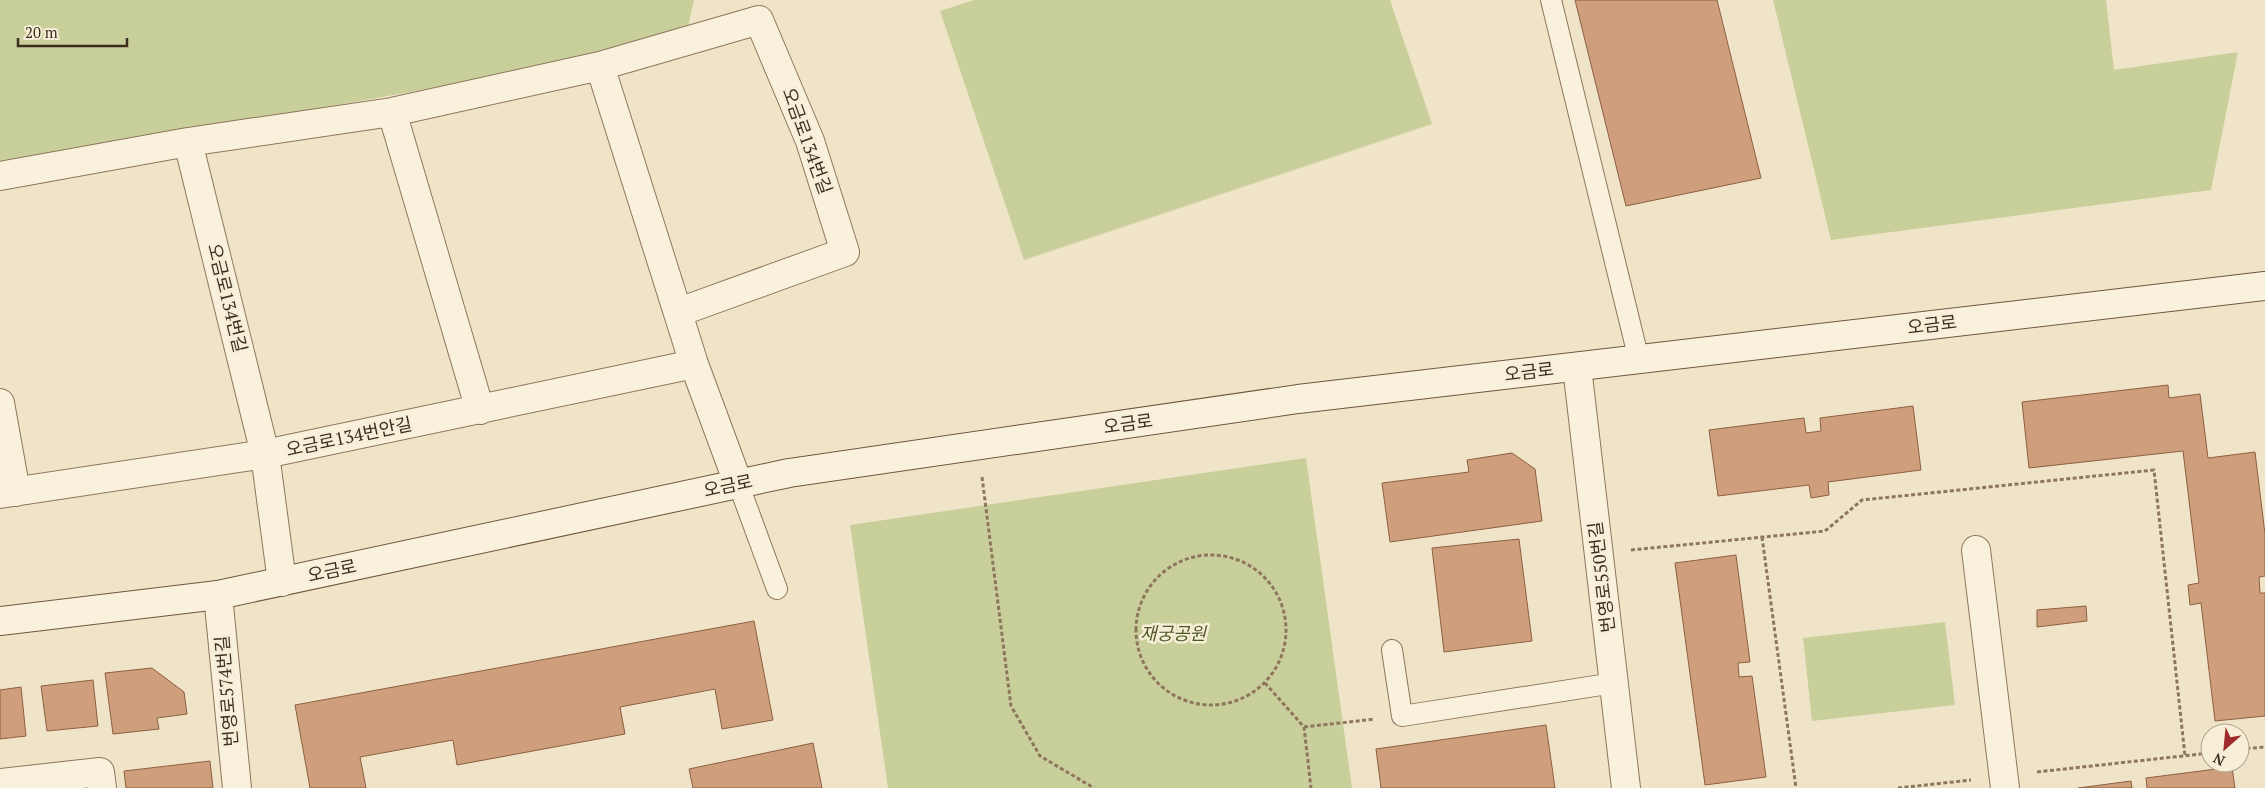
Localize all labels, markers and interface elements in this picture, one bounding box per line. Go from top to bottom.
scale bar [18,15,126,47]
text: 20 m [25,22,58,42]
street label: 오금로134번길 [778,84,838,197]
street label: 오금로134번길 [203,241,253,355]
street label: 오금로 [1906,309,1958,339]
street label: 오금로 [1503,356,1555,386]
street label: 오금로 [1102,408,1154,438]
street label: 오금로134번안길 [284,411,414,461]
street label: 오금로 [701,468,755,502]
street label: 번영로550번길 [1582,520,1620,634]
street label: 오금로 [305,553,359,587]
park label: 재궁공원 [1140,621,1208,645]
street label: 번영로574번길 [209,634,243,748]
north arrow [2200,723,2250,773]
text: N [2209,749,2228,771]

